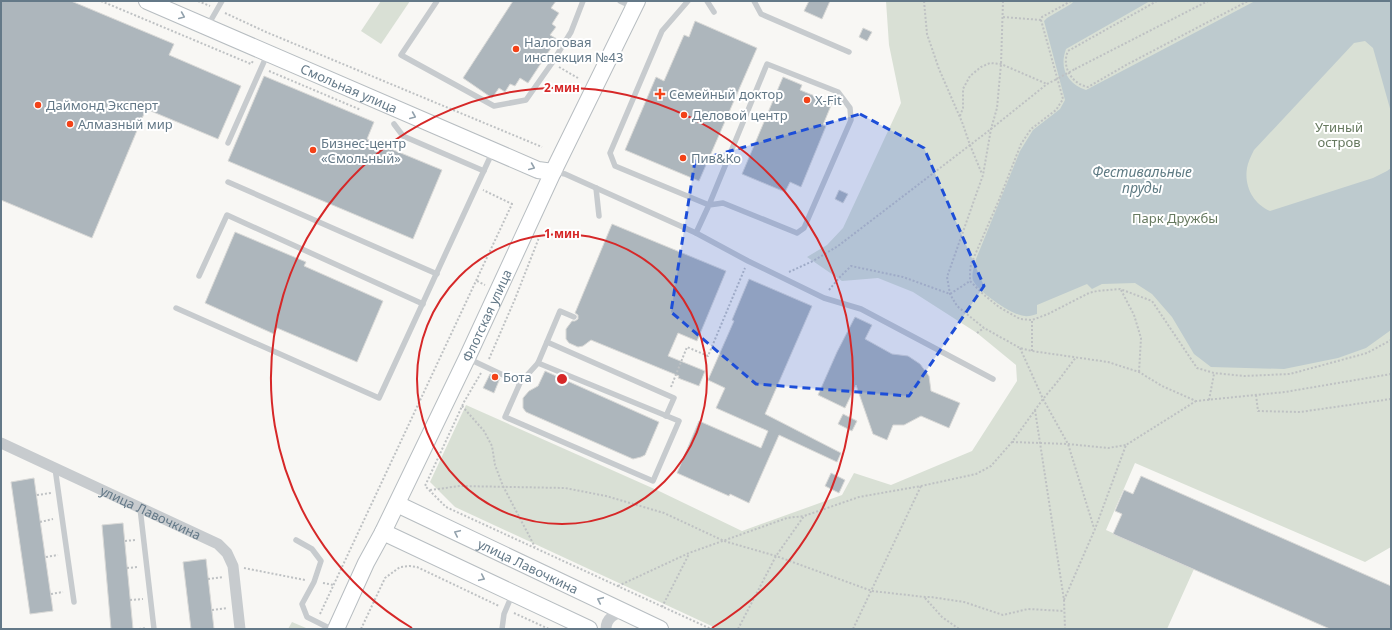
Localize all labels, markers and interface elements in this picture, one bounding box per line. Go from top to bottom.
one-way arrow [179,12,186,20]
place label: Налоговая инспекция №43 [524,33,623,66]
marker: Налоговая инспекция №43 [511,44,521,54]
street label: Смольная улица [298,59,400,117]
text: 2 мин [544,79,580,96]
place label: Семейный доктор [669,85,783,103]
marker: Семейный доктор [654,88,666,100]
place label: X-Fit [815,91,842,109]
marker: X-Fit [802,95,812,105]
place label: Даймонд Эксперт [46,96,158,114]
marker: Даймонд Эксперт [33,100,43,110]
place label: Деловой центр [692,106,788,124]
marker: Деловой центр [679,110,689,120]
one-way arrow [408,111,416,119]
place label: Алмазный мир [78,115,173,133]
park label: Утиный остров [1315,118,1363,151]
marker: Алмазный мир [65,119,75,129]
place label: Бизнес-центр «Смольный» [321,134,406,167]
marker: Бизнес-центр «Смольный» [308,145,318,155]
place label: Пив&Ко [691,149,741,167]
marker: Пив&Ко [678,153,688,163]
one-way arrow [528,162,536,170]
water label: Фестивальные пруды [1092,162,1192,197]
park label: Парк Дружбы [1132,209,1218,227]
text: 1 мин [544,225,580,242]
street label: Флотская улица [458,266,516,364]
place label: Бота [503,368,532,386]
marker: Бота [490,372,500,382]
centre of rings [555,372,569,386]
street label: улица Лавочкина [97,481,204,544]
one-way arrow [454,530,461,538]
street label: улица Лавочкина [475,535,581,598]
one-way arrow [478,574,485,582]
one-way arrow [596,597,604,605]

